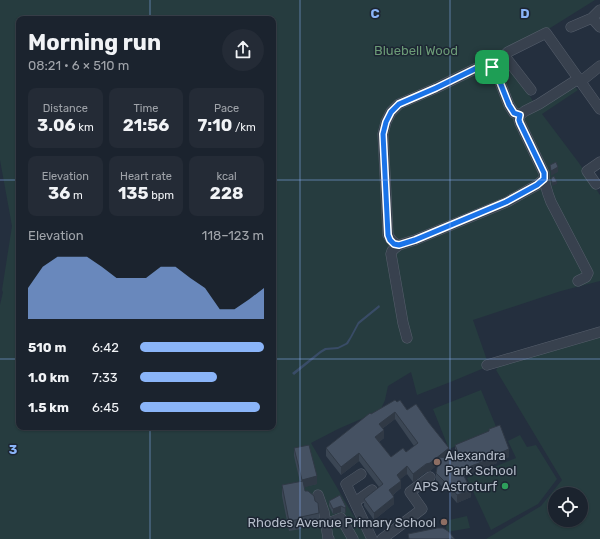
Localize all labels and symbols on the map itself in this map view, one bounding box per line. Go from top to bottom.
text: C [370,6,380,21]
text: D [520,6,530,21]
park label: Bluebell Wood [374,43,458,58]
pin [475,50,509,84]
text: 3 [9,442,18,457]
place label: Alexandra Park School [445,448,516,478]
marker: Alexandra Park School [432,457,442,467]
place label: APS Astroturf [414,479,497,494]
marker: APS Astroturf [500,481,510,491]
place label: Rhodes Avenue Primary School [248,515,436,530]
marker: Rhodes Avenue Primary School [439,517,449,527]

